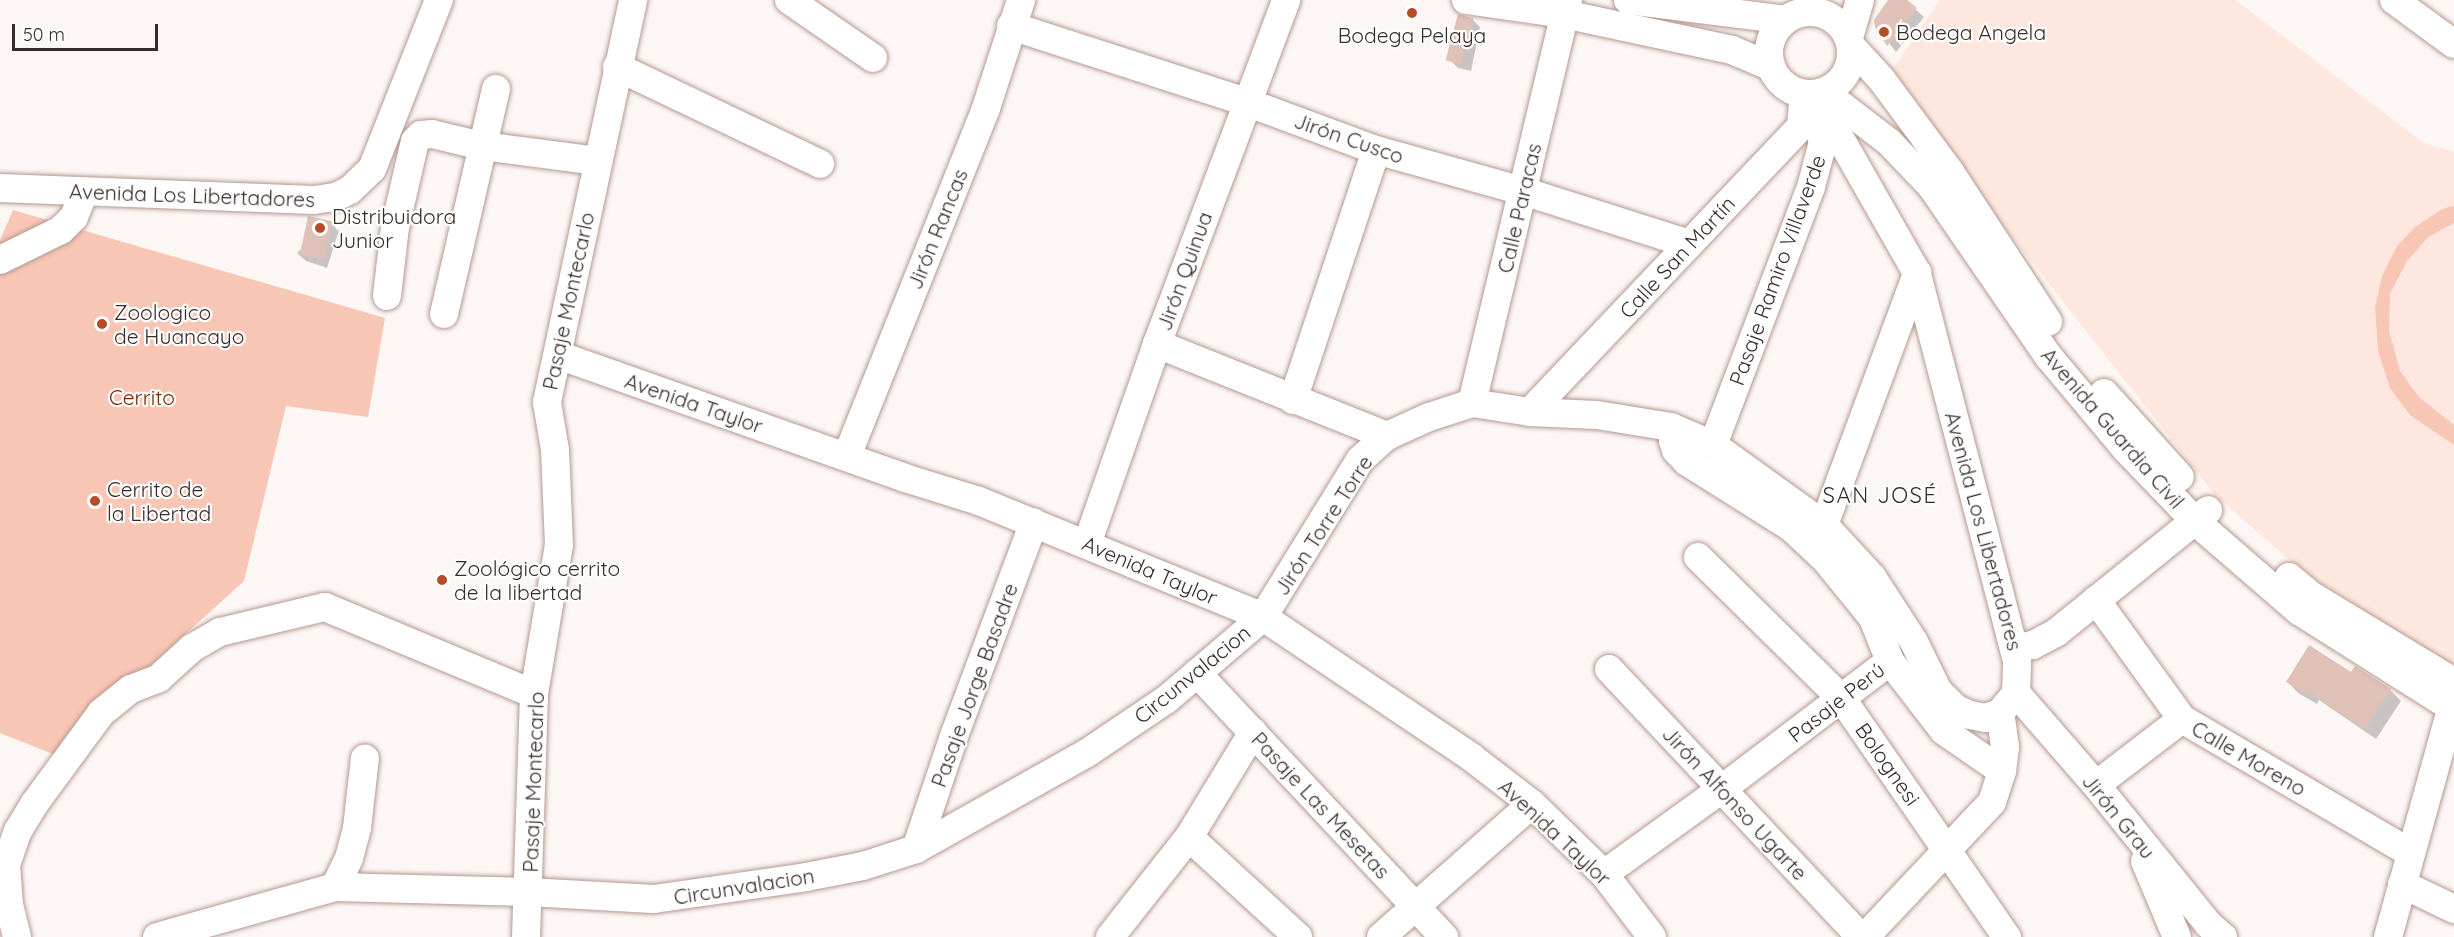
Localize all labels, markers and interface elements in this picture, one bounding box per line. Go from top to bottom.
marker: Bodega Pelaya [1405,6,1419,20]
scale bar [15,12,160,50]
place label: Bodega Angela [1896,19,2046,45]
place label: Bodega Pelaya [1338,22,1486,48]
text: 50 m [23,23,65,46]
marker: Bodega Angela [1877,25,1891,39]
street label: Jirón Cusco [1291,107,1407,169]
street label: Calle Paracas [1492,141,1546,275]
street label: Pasaje Ramiro Villaverde [1724,151,1830,389]
street label: Jirón Rancas [901,165,973,293]
street label: Avenida Los Libertadores [69,178,315,212]
street label: Calle San Martín [1614,191,1740,323]
place label: Distribuidora Junior [332,203,456,253]
street label: Jirón Quinua [1151,208,1217,334]
street label: Pasaje Montecarlo [537,210,599,392]
marker: Distribuidora Junior [313,221,327,235]
place label: Zoologico de Huancayo [114,299,244,349]
marker: Zoologico de Huancayo [95,317,109,331]
street label: Avenida Guardia Civil [2036,342,2190,514]
street label: Avenida Taylor [622,368,766,438]
park label: Cerrito [109,384,175,410]
street label: Avenida Los Libertadores [1940,409,2028,653]
street label: Jirón Torre Torre [1268,450,1378,600]
place label: Cerrito de la Libertad [107,476,211,526]
district label: SAN JOSÉ [1823,483,1937,509]
marker: Cerrito de la Libertad [88,494,102,508]
street label: Avenida Taylor [1079,530,1221,610]
place label: Zoológico cerrito de la libertad [454,555,620,605]
marker: Zoológico cerrito de la libertad [435,573,449,587]
street label: Pasaje Jorge Basadre [925,580,1023,790]
street label: Circunvalacion [1129,619,1255,729]
street label: Pasaje Perú [1783,657,1889,747]
street label: Pasaje Montecarlo [517,691,549,873]
street label: Calle Moreno [2187,715,2311,801]
street label: Bolognesi [1850,718,1926,810]
street label: Jirón Alfonso Ugarte [1657,721,1813,885]
street label: Pasaje Las Mesetas [1247,726,1395,884]
street label: Jirón Grau [2077,768,2161,864]
street label: Avenida Taylor [1494,774,1616,890]
street label: Circunvalacion [672,862,816,910]

